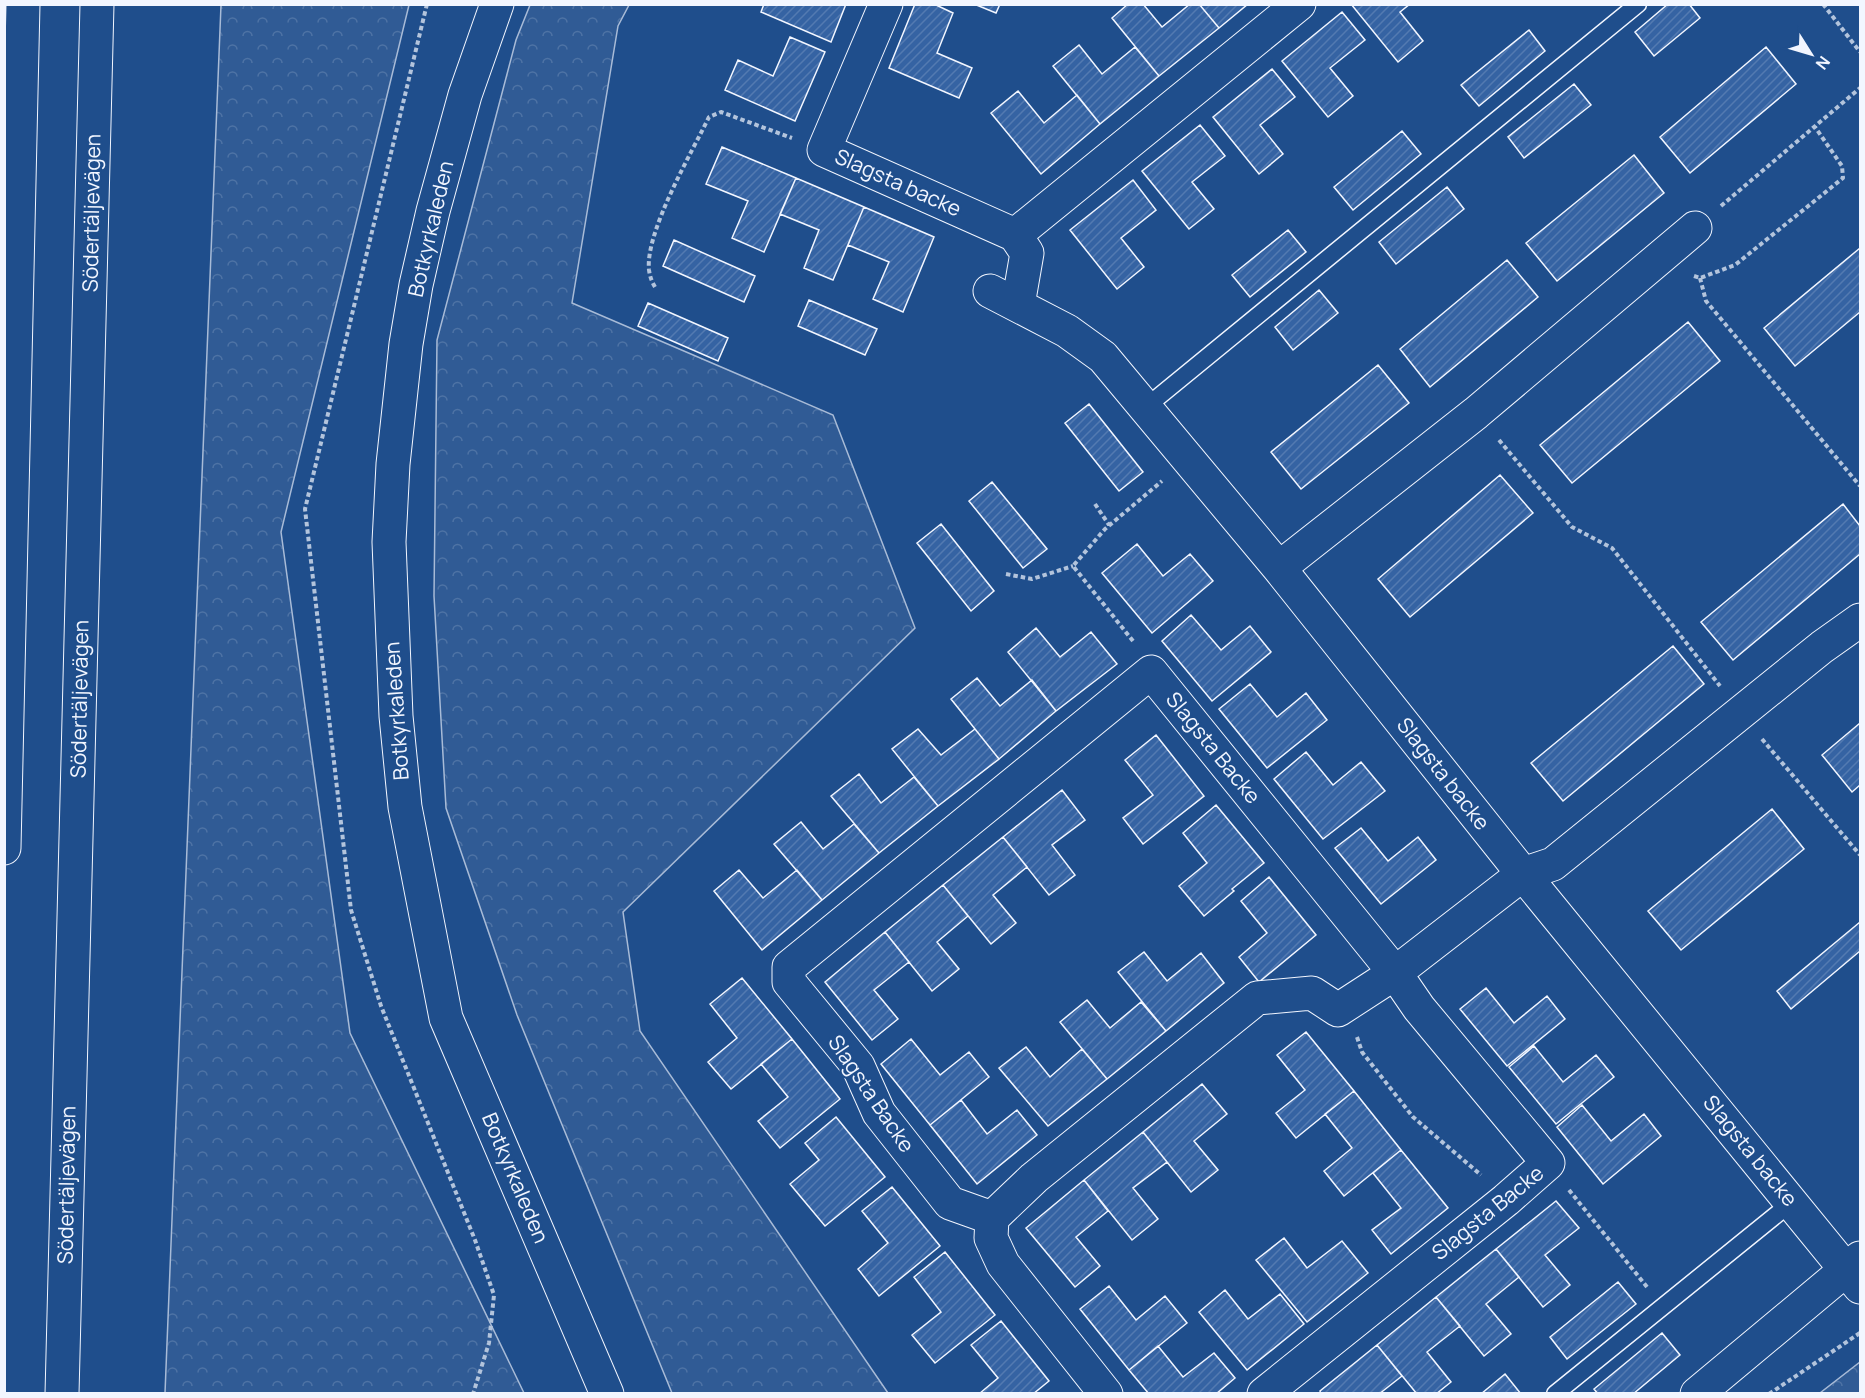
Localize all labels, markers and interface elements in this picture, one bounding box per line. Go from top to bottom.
north arrow [1781,24,1841,84]
text: N [1811,52,1835,74]
street label: Södertäljevägen [76,134,106,292]
street label: Slagsta backe [831,142,966,222]
street label: Botkyrkaleden [401,158,459,300]
street label: Södertäljevägen [64,620,94,778]
street label: Botkyrkaleden [377,641,415,781]
street label: Slagsta Backe [1160,686,1267,809]
street label: Slagsta backe [1391,711,1497,835]
street label: Slagsta Backe [822,1029,921,1158]
street label: Slagsta backe [1697,1089,1804,1212]
street label: Södertäljevägen [51,1106,81,1264]
street label: Botkyrkaleden [476,1108,556,1247]
street label: Slagsta Backe [1426,1159,1549,1266]

